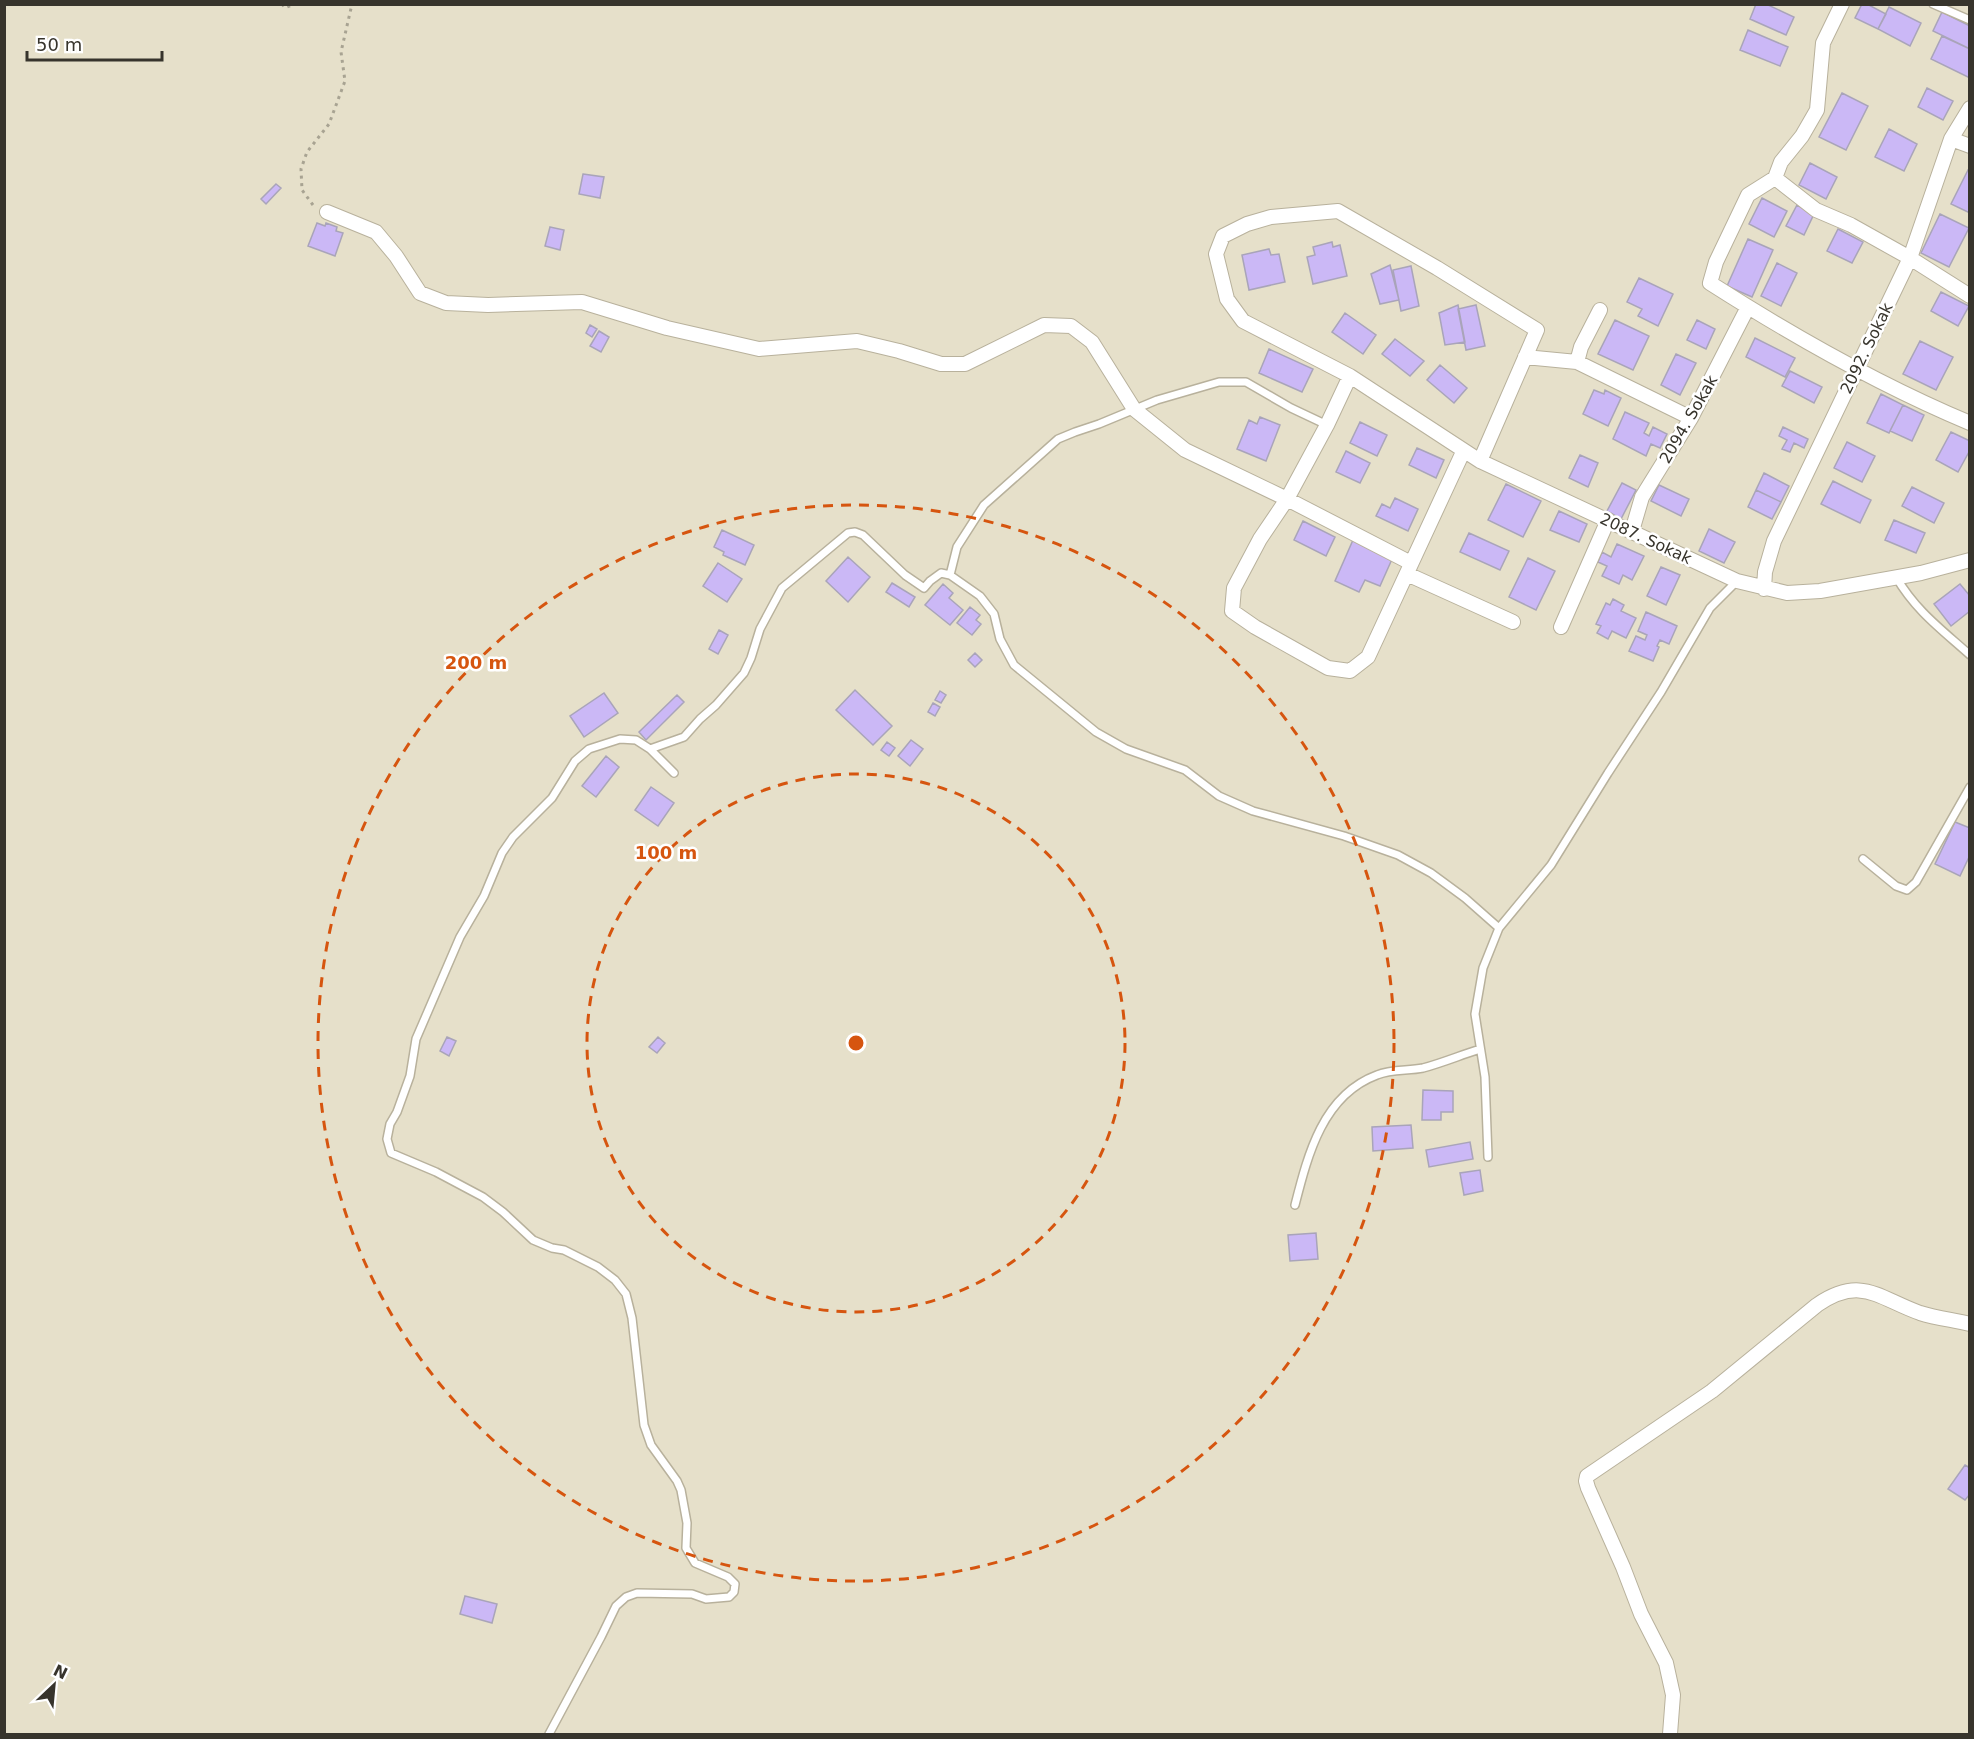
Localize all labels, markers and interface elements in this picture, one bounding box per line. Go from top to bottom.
scale bar [27,24,162,62]
text: 50 m [36,34,82,55]
street label: 2092. Sokak [1836,299,1897,397]
street label: 2094. Sokak [1655,371,1722,467]
street label: 2087. Sokak [1597,509,1695,568]
text: 200 m [445,652,507,673]
text: 100 m [635,842,697,863]
centre of rings [846,1033,866,1053]
north arrow [24,1655,84,1715]
text: N [50,1660,71,1683]

